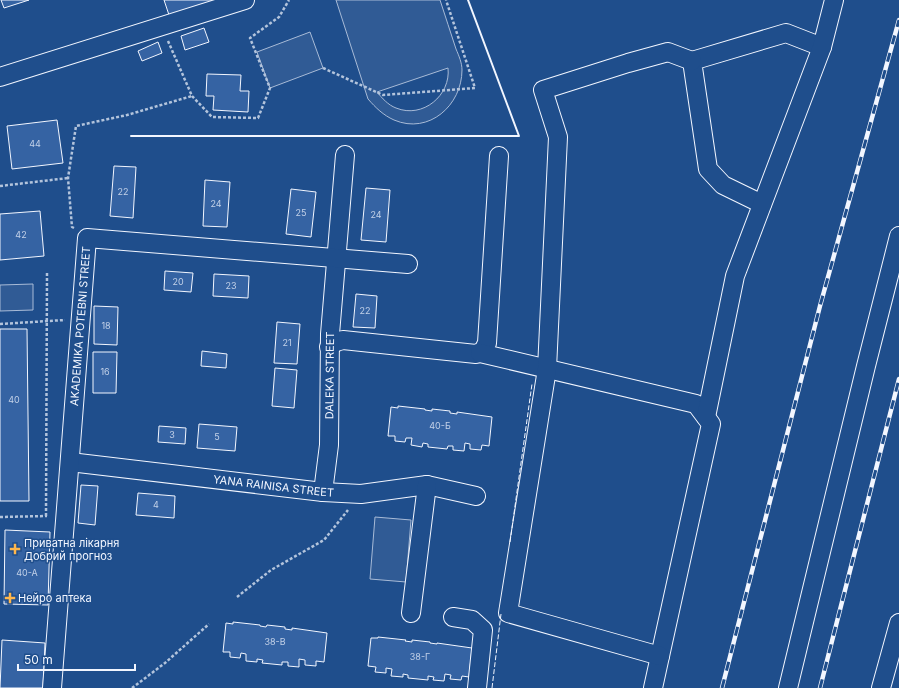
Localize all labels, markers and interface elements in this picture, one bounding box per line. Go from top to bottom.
house number: 44 [29,138,41,149]
house number: 22 [118,186,128,197]
house number: 24 [210,198,222,209]
house number: 25 [296,207,306,218]
house number: 24 [370,209,382,220]
house number: 42 [15,229,27,240]
street label: AKADEMIKA POTEBNI STREET [67,246,93,406]
house number: 20 [172,276,184,287]
house number: 23 [225,280,237,291]
house number: 22 [360,305,370,316]
house number: 18 [101,320,111,331]
street label: DALEKA STREET [322,331,337,419]
house number: 21 [282,337,292,348]
house number: 16 [100,366,110,377]
house number: 40 [8,394,20,405]
house number: 40-Б [429,420,451,431]
house number: 3 [169,429,175,440]
house number: 5 [214,431,220,442]
street label: YANA RAINISA STREET [212,472,334,500]
house number: 4 [153,499,159,510]
place label: Приватна лікарня Добрий прогноз [24,536,119,563]
marker: Приватна лікарня Добрий прогноз [9,543,21,555]
house number: 40-А [16,567,38,578]
place label: Нейро аптека [18,591,92,605]
marker: Нейро аптека [5,593,15,603]
house number: 38-В [264,636,286,647]
scale bar [18,646,135,672]
house number: 38-Г [410,651,430,662]
text: 50 m [24,652,53,667]

